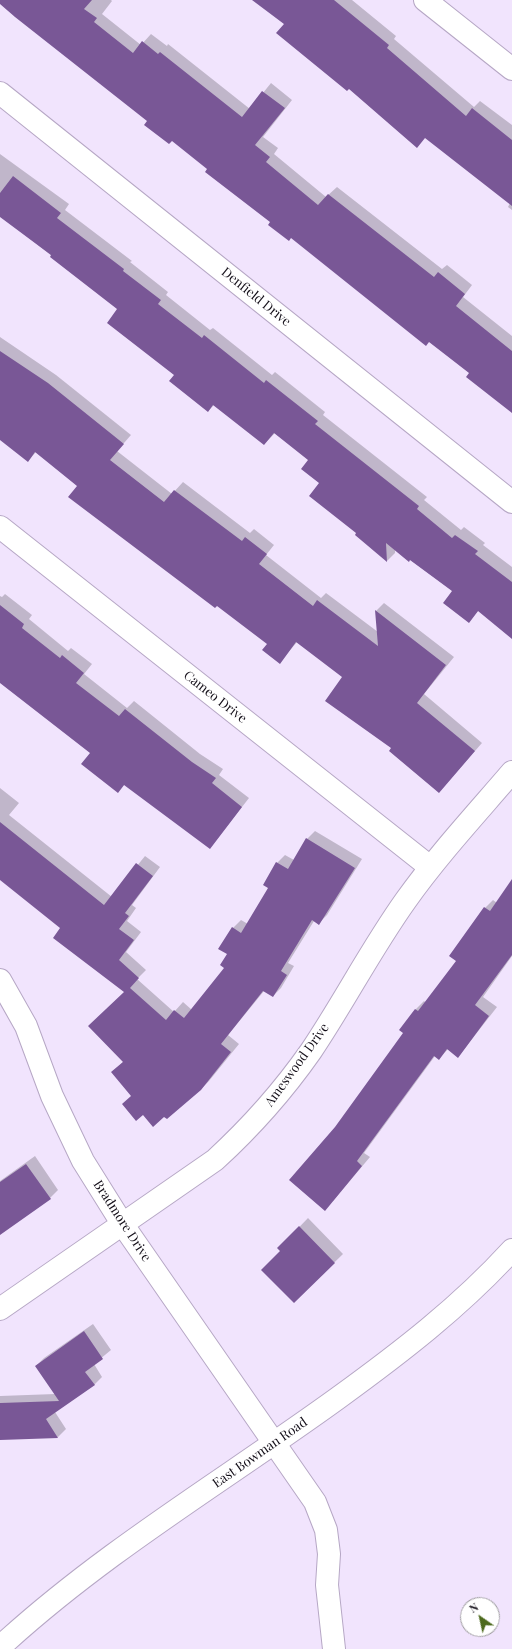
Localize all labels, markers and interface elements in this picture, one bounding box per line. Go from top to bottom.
street label: Denfield Drive [218,264,294,330]
street label: Cameo Drive [180,668,250,726]
street label: Ameswood Drive [262,1020,332,1110]
street label: Bradmore Drive [90,1177,154,1265]
street label: East Bowman Road [210,1415,310,1491]
north arrow [460,1597,500,1637]
text: N [466,1599,481,1616]

